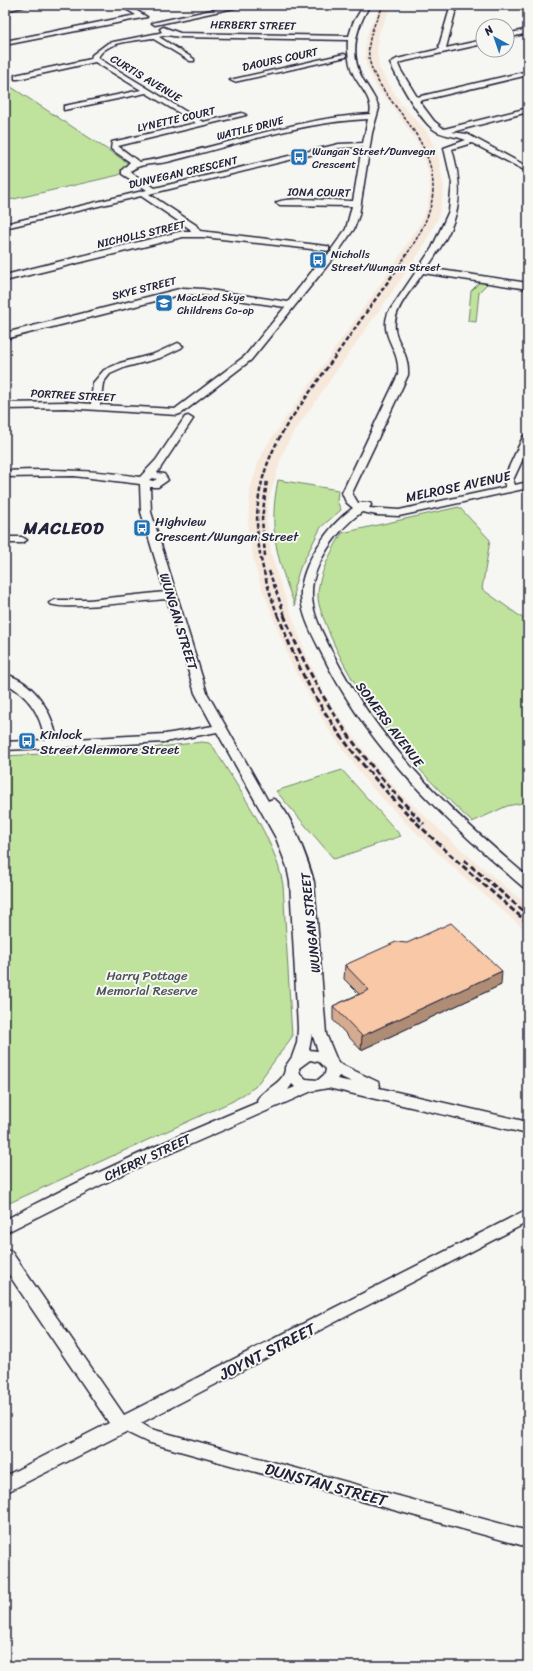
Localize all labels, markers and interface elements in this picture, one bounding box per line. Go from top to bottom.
street label: HERBERT STREET [210,15,296,36]
north arrow [475,18,515,58]
text: N [479,21,498,41]
street label: DAOURS COURT [241,42,320,77]
street label: CURTIS AVENUE [106,50,186,108]
street label: LYNETTE COURT [135,101,218,138]
street label: WATTLE DRIVE [215,111,287,146]
place label: Wungan Street/Dunvegan Crescent [312,142,436,174]
bus stop icon: Wungan Street/Dunvegan Crescent [289,147,309,167]
street label: DUNVEGAN CRESCENT [127,150,241,194]
street label: IONA COURT [286,182,352,203]
street label: NICHOLLS STREET [95,215,188,254]
place label: Nicholls Street/Wungan Street [331,245,441,277]
bus stop icon: Nicholls Street/Wungan Street [308,250,328,270]
street label: SKYE STREET [110,271,179,306]
place label: MacLeod Skye Childrens Co-op [177,288,254,320]
school or university icon: MacLeod Skye Childrens Co-op [154,293,174,313]
street label: PORTREE STREET [30,384,117,407]
street label: MELROSE AVENUE [403,464,514,509]
place label: Highview Crescent/Wungan Street [155,510,299,548]
district label: MACLEOD [22,513,105,543]
bus stop icon: Highview Crescent/Wungan Street [132,518,152,538]
street label: WUNGAN STREET [153,570,205,674]
street label: SOMERS AVENUE [350,676,430,773]
place label: Kinlock Street/Glenmore Street [40,723,180,761]
bus stop icon: Kinlock Street/Glenmore Street [17,731,37,751]
street label: WUNGAN STREET [294,871,327,974]
park label: Harry Pottage Memorial Reserve [96,964,198,1002]
street label: CHERRY STREET [100,1127,196,1188]
street label: JOYNT STREET [213,1314,322,1389]
street label: DUNSTAN STREET [261,1454,391,1515]

